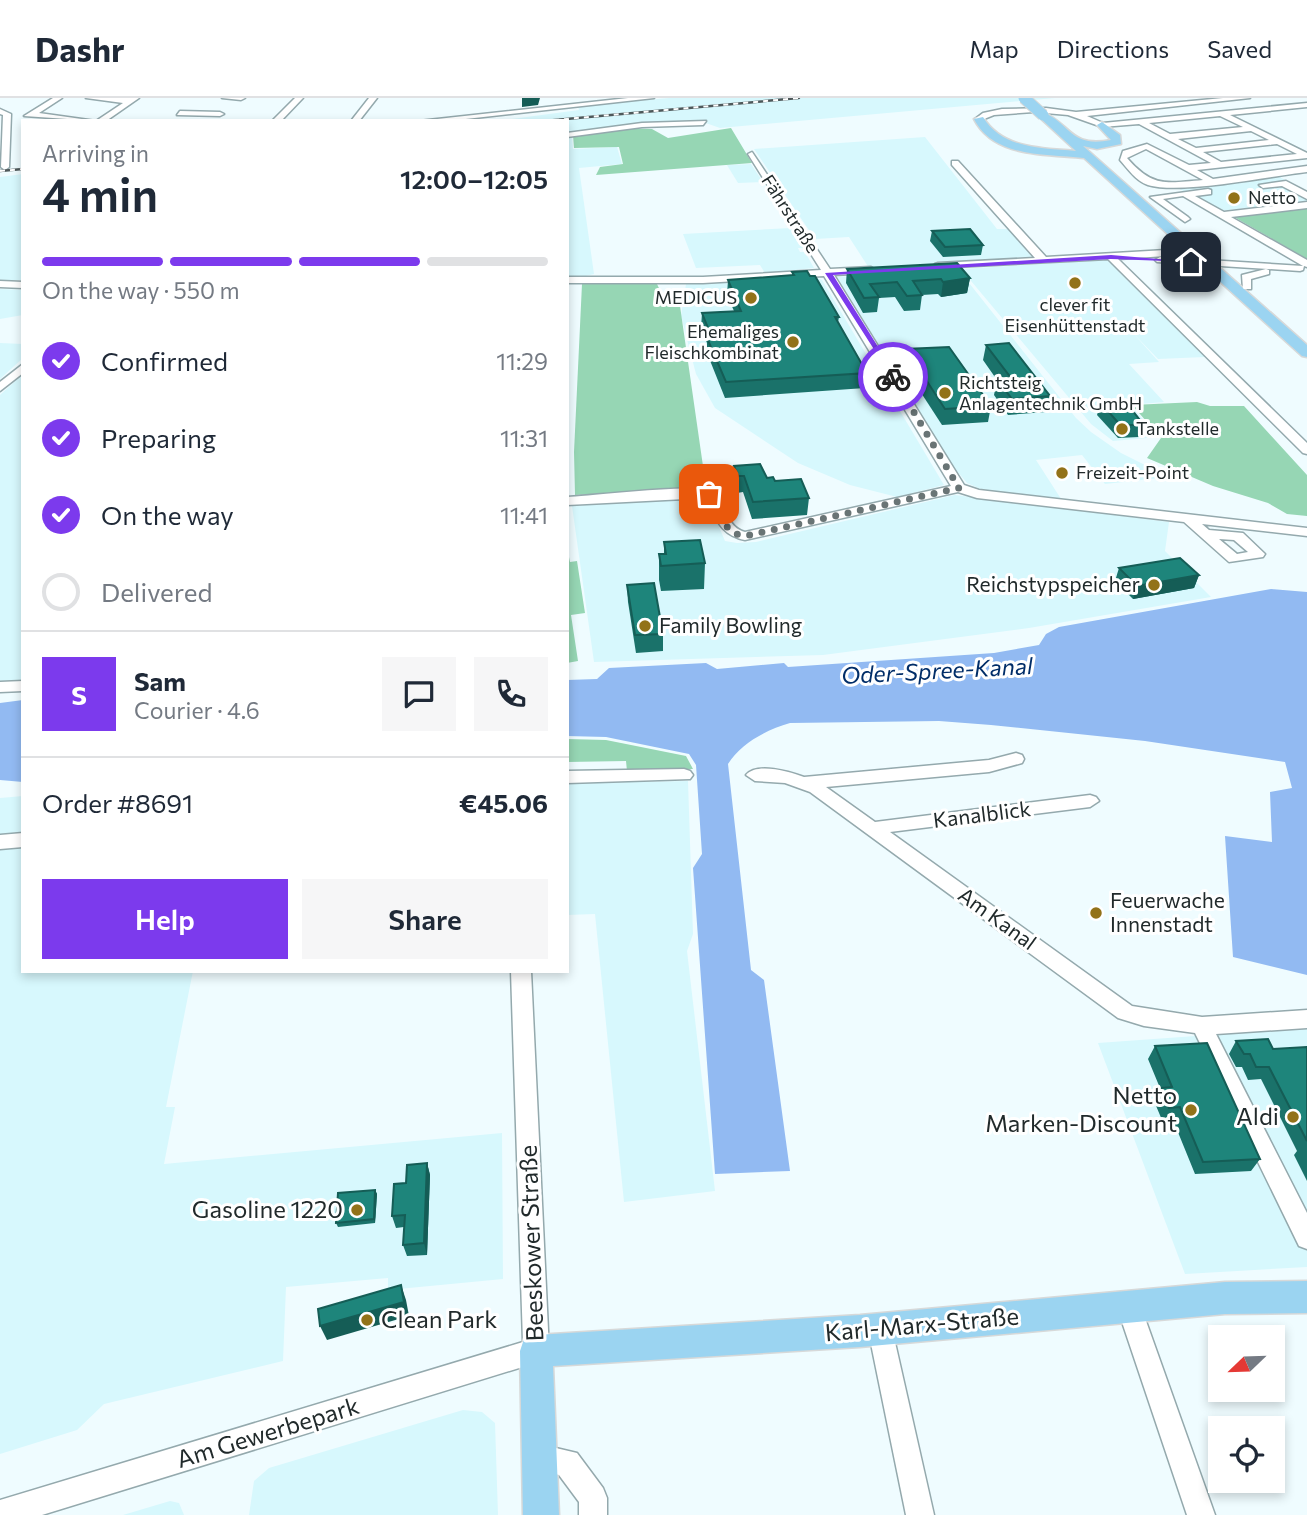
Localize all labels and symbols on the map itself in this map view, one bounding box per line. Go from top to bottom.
street label: Fährstraße [757,170,824,257]
place label: Netto [1248,186,1296,208]
marker: Netto [1226,190,1242,206]
pin [1161,232,1221,292]
marker: clever fit Eisenhüttenstadt [1067,275,1083,291]
place label: MEDICUS [655,286,737,308]
marker: MEDICUS [743,290,759,306]
place label: clever fit Eisenhüttenstadt [1005,293,1145,336]
place label: Ehemaliges Fleischkombinat [644,320,779,363]
marker: Ehemaliges Fleischkombinat [785,334,801,350]
courier [858,342,928,412]
place label: Richtsteig Anlagentechnik GmbH [959,371,1142,414]
marker: Richtsteig Anlagentechnik GmbH [937,385,953,401]
place label: Tankstelle [1136,417,1219,439]
marker: Tankstelle [1114,421,1130,437]
place label: Freizeit-Point [1076,461,1189,483]
pin [679,464,739,524]
marker: Freizeit-Point [1054,465,1070,481]
place label: Reichstypspeicher [966,571,1140,596]
marker: Reichstypspeicher [1146,577,1162,593]
place label: Family Bowling [659,612,802,637]
marker: Family Bowling [637,618,653,634]
water label: Oder-Spree-Kanal [841,651,1034,689]
street label: Kanalblick [931,795,1032,832]
street label: Am Kanal [954,881,1042,954]
place label: Feuerwache Innenstadt [1110,887,1225,936]
marker: Feuerwache Innenstadt [1088,905,1104,921]
place label: Netto Marken-Discount [985,1080,1177,1137]
place label: Aldi [1236,1101,1279,1130]
marker: Netto Marken-Discount [1183,1102,1199,1118]
marker: Aldi [1285,1109,1301,1125]
street label: Beeskower Straße [513,1144,548,1342]
place label: Gasoline 1220 [192,1194,343,1223]
marker: Gasoline 1220 [349,1202,365,1218]
street label: Karl-Marx-Straße [824,1301,1020,1346]
place label: Clean Park [381,1304,497,1333]
marker: Clean Park [359,1312,375,1328]
north arrow [1208,1325,1284,1402]
street label: Am Gewerbepark [173,1390,362,1473]

